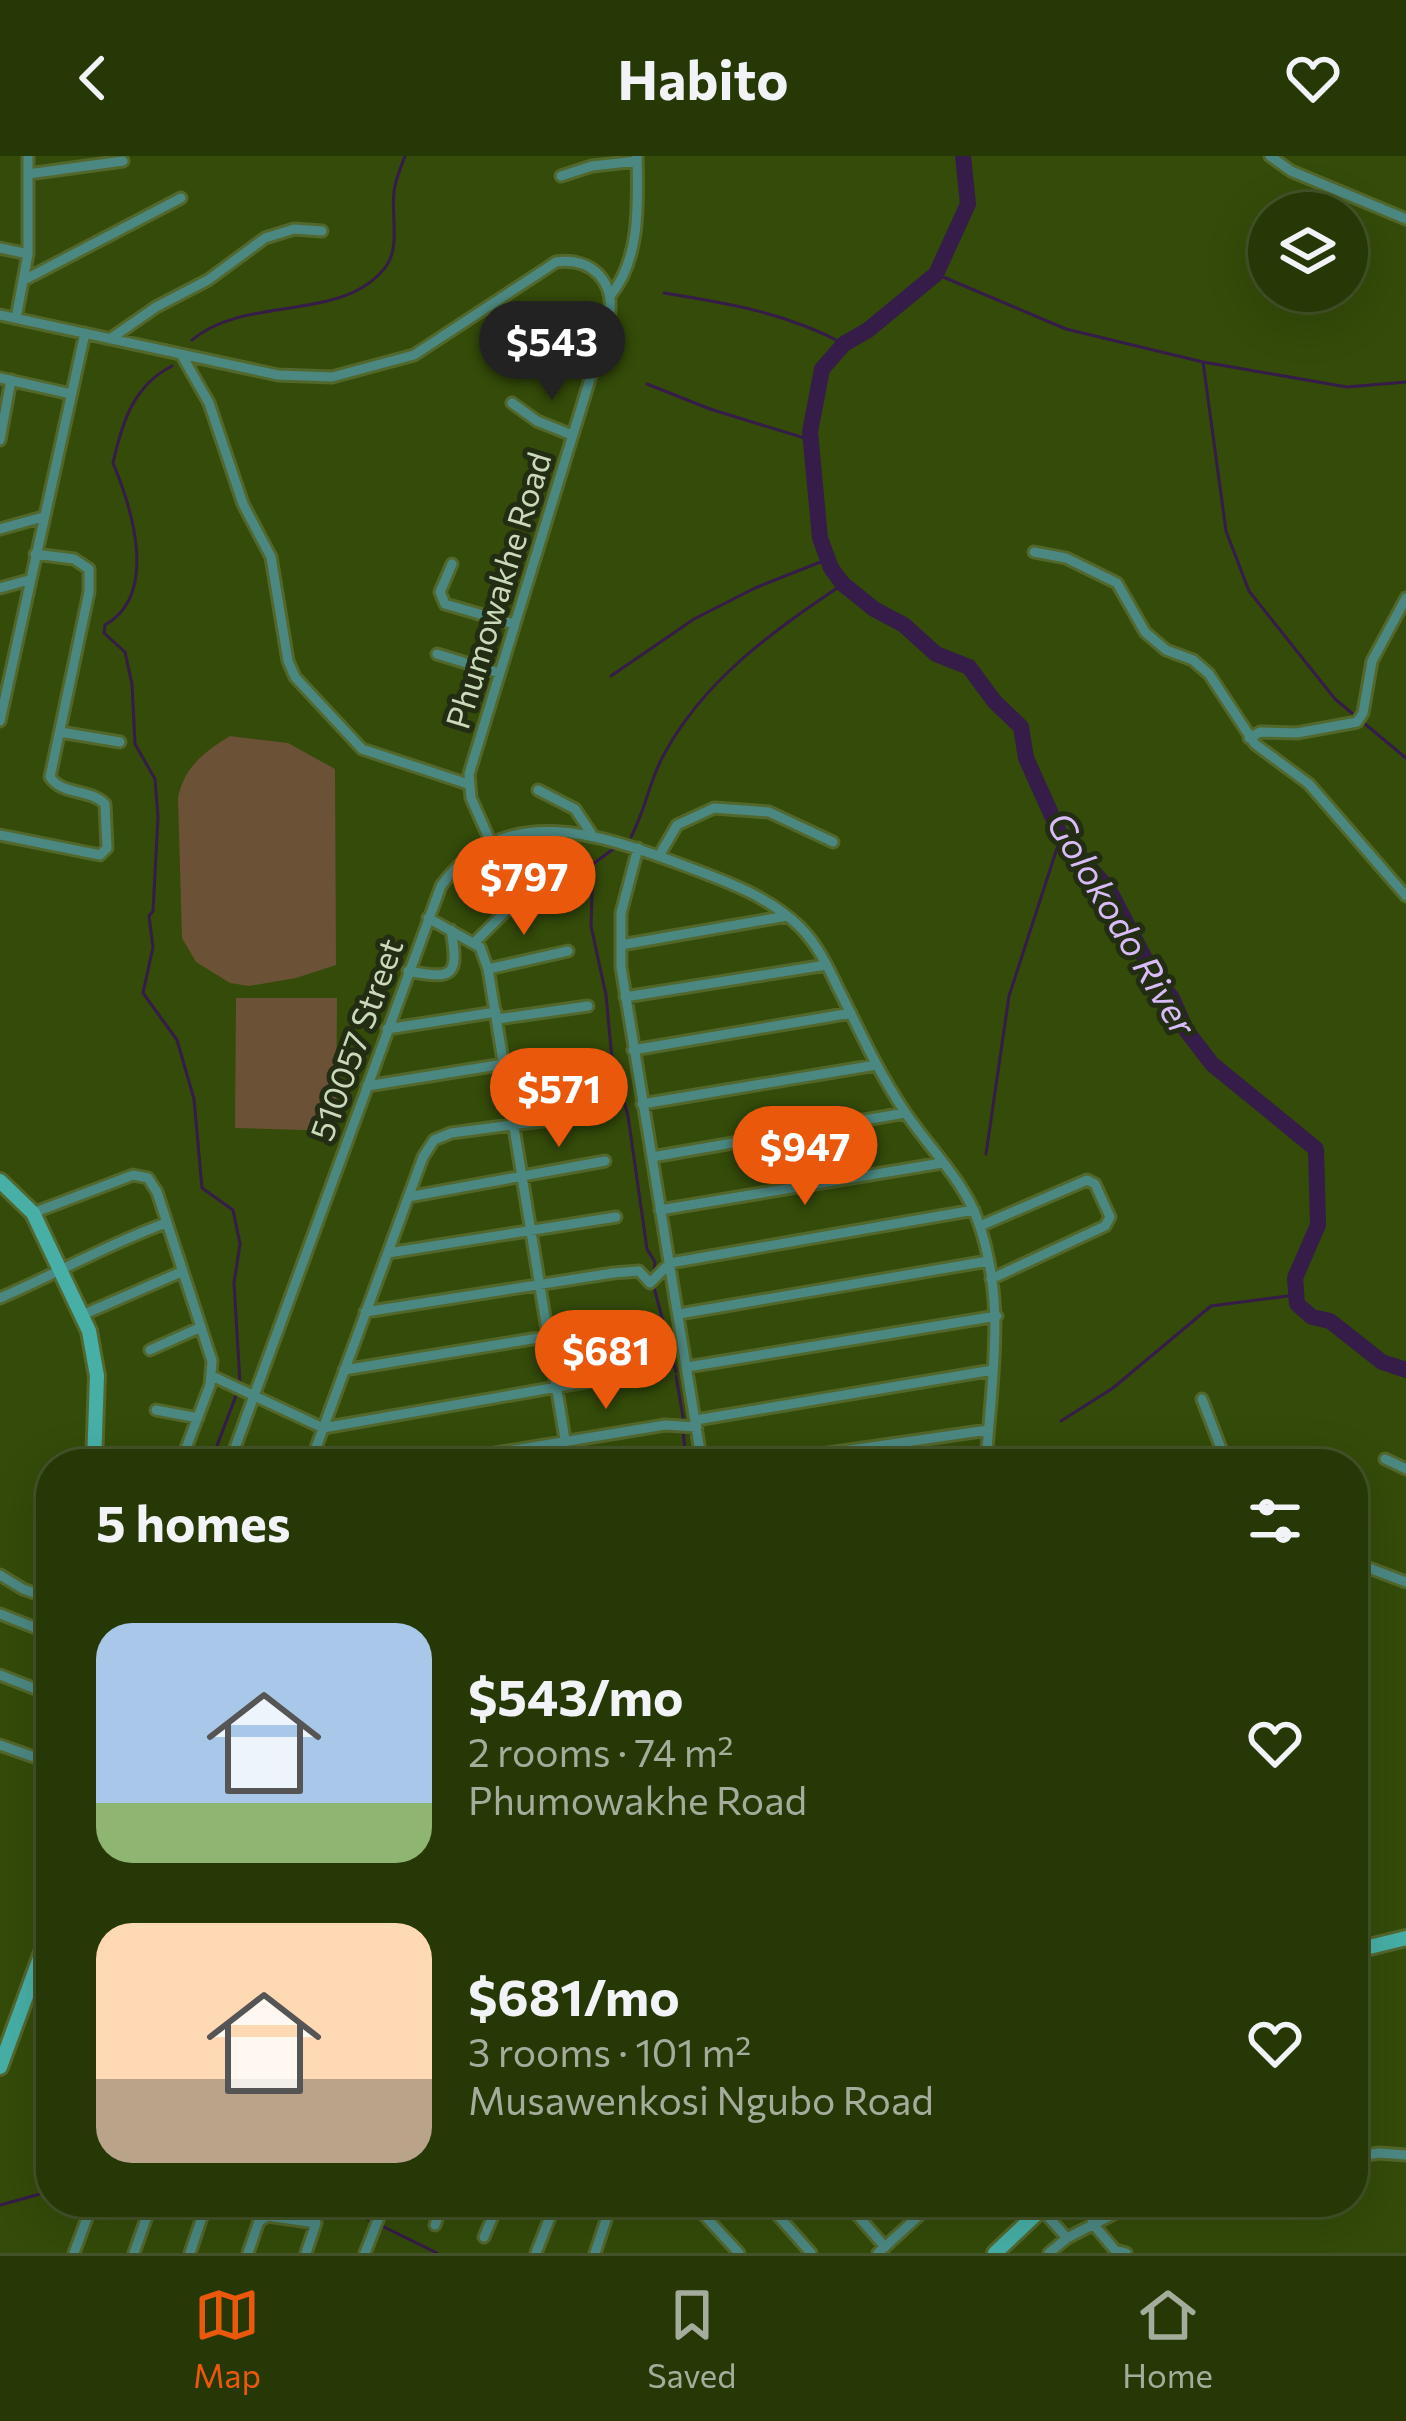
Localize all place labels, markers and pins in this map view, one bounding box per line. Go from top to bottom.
pin: $543 [481,301,623,403]
pin: $797 [453,836,595,938]
pin: $571 [488,1048,630,1150]
pin: $947 [734,1106,876,1208]
pin: $681 [535,1310,677,1412]

